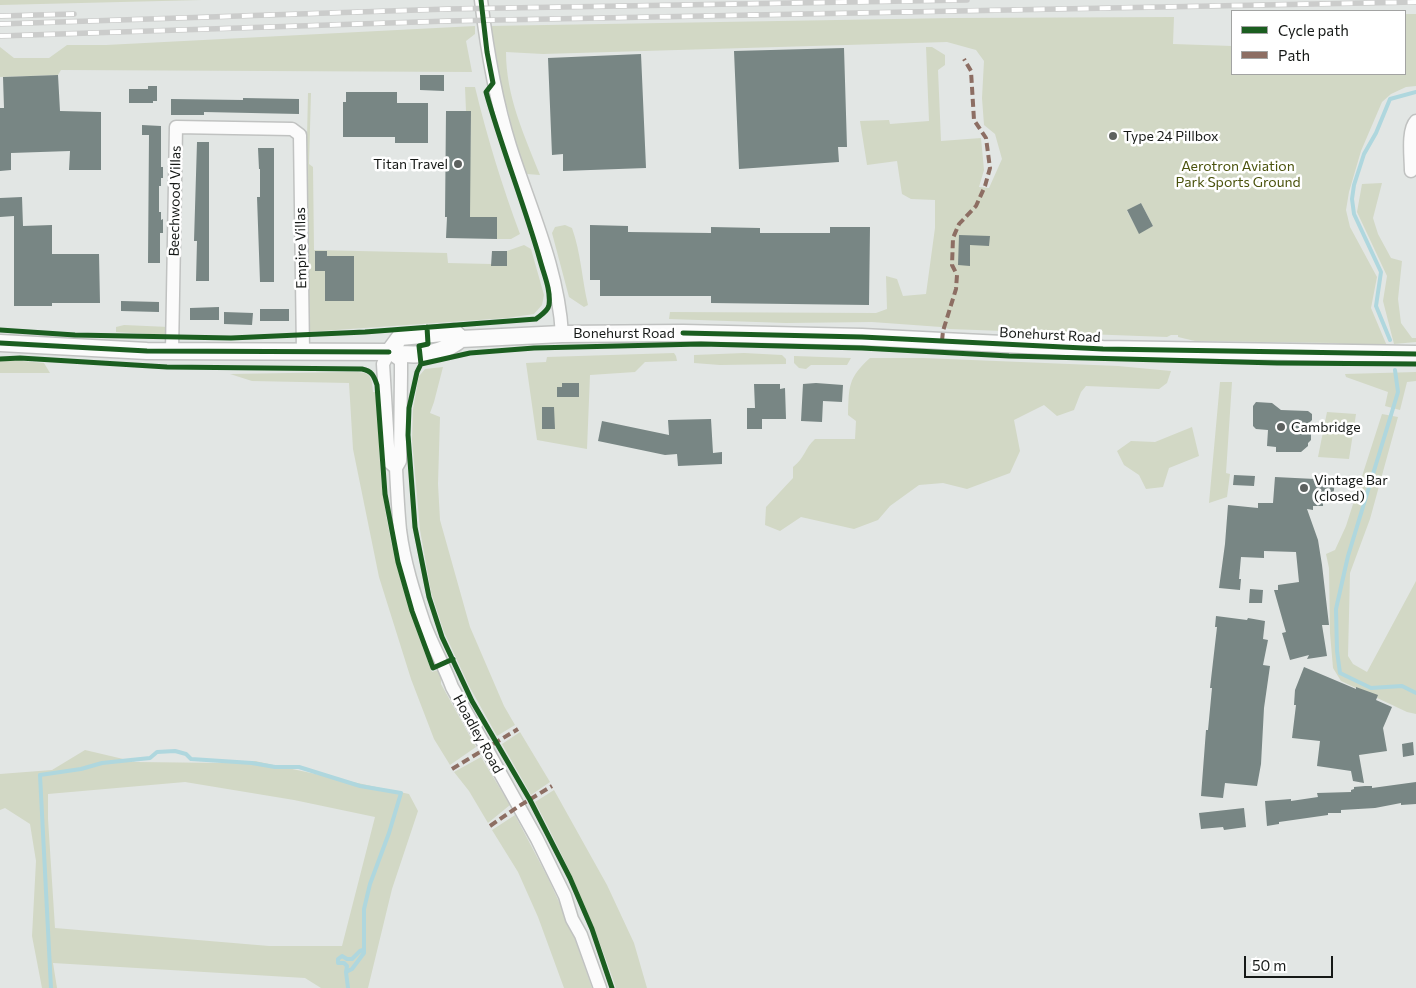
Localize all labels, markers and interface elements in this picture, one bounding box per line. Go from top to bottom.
legend [1231,10,1406,75]
text: Cycle path [1278,21,1349,39]
text: Path [1278,46,1310,64]
place label: Type 24 Pillbox [1123,128,1219,144]
marker: Type 24 Pillbox [1107,130,1119,142]
street label: Beechwood Villas [166,145,184,257]
place label: Titan Travel [373,156,448,172]
marker: Titan Travel [452,158,464,170]
park label: Aerotron Aviation Park Sports Ground [1175,158,1301,190]
street label: Empire Villas [292,207,310,289]
street label: Bonehurst Road [999,324,1101,346]
street label: Bonehurst Road [573,325,675,341]
place label: Cambridge [1291,419,1361,435]
marker: Cambridge [1275,421,1287,433]
place label: Vintage Bar (closed) [1314,472,1388,504]
marker: Vintage Bar (closed) [1298,482,1310,494]
street label: Hoadley Road [449,692,507,776]
scale bar [1246,946,1335,978]
text: 50 m [1252,956,1286,974]

